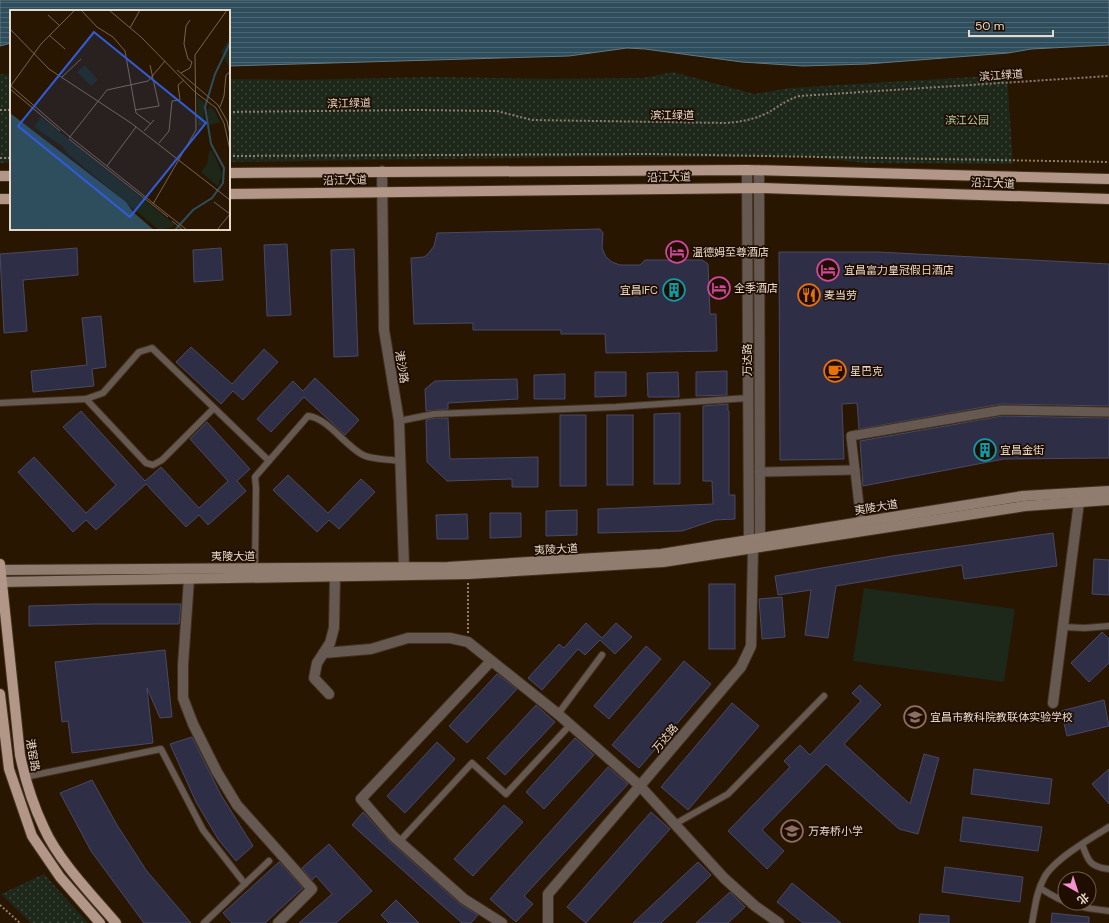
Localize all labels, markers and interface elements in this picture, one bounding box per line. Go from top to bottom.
inset map [10,10,230,230]
scale bar [969,12,1053,38]
text: 50 m [975,18,1004,34]
street label: 滨江绿道 [979,66,1023,84]
street label: 滨江绿道 [327,96,371,110]
street label: 滨江绿道 [650,108,694,122]
park label: 滨江公园 [945,113,989,127]
street label: 沿江大道 [647,170,691,184]
street label: 沿江大道 [323,173,367,187]
street label: 沿江大道 [971,175,1015,191]
hotel icon: 温德姆至尊酒店 [664,239,690,265]
place label: 温德姆至尊酒店 [692,245,769,259]
hotel icon: 宜昌富力皇冠假日酒店 [815,257,841,283]
place label: 宜昌富力皇冠假日酒店 [844,263,954,277]
hotel icon: 全季酒店 [706,275,732,301]
building icon: 宜昌IFC [661,277,687,303]
place label: 全季酒店 [734,281,778,295]
restaurant icon: 麦当劳 [796,282,822,308]
place label: 宜昌IFC [620,283,658,297]
place label: 麦当劳 [824,288,857,302]
street label: 万达路 [740,344,754,377]
street label: 港沙路 [393,350,411,384]
cafe icon: 星巴克 [822,358,848,384]
place label: 星巴克 [850,364,883,378]
building icon: 宜昌金街 [972,437,998,463]
place label: 宜昌金街 [1000,443,1044,457]
street label: 夷陵大道 [853,497,899,517]
street label: 夷陵大道 [534,541,578,557]
street label: 夷陵大道 [211,549,255,563]
school or university icon: 宜昌市教科院教联体实验学校 [902,704,928,730]
place label: 宜昌市教科院教联体实验学校 [930,710,1073,724]
street label: 万达路 [649,721,681,755]
street label: 港窑路 [23,738,43,772]
school or university icon: 万寿桥小学 [779,818,805,844]
place label: 万寿桥小学 [808,824,863,838]
north arrow [1057,871,1097,911]
text: 北 [1075,890,1092,908]

